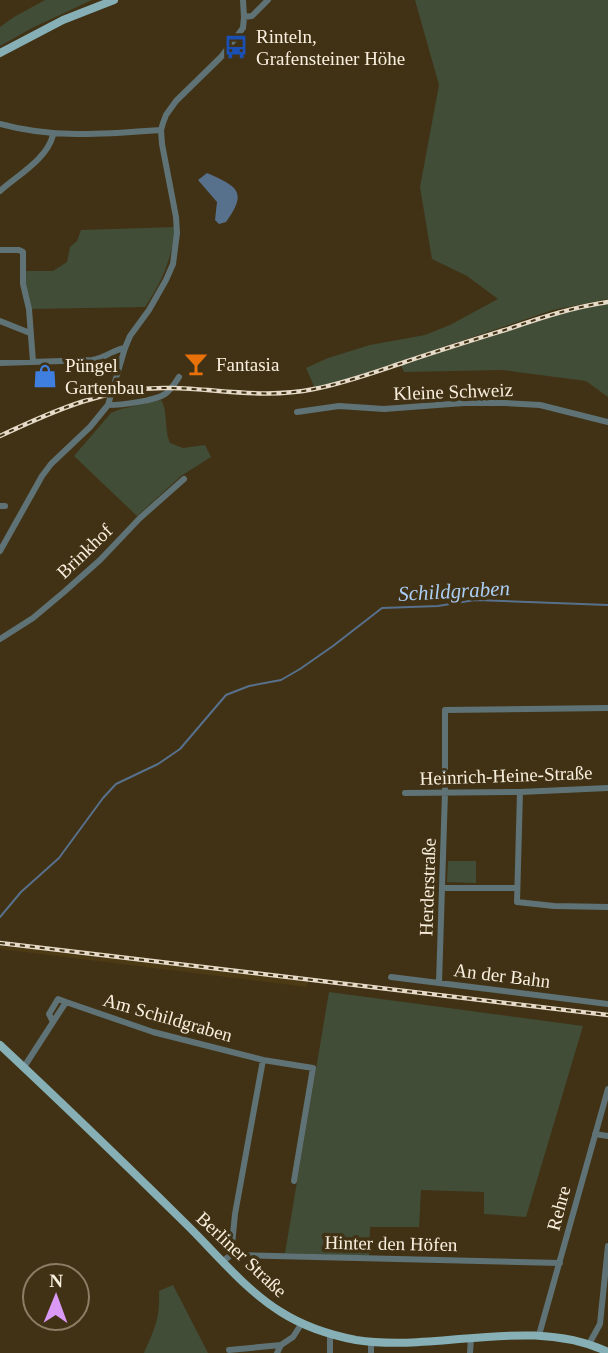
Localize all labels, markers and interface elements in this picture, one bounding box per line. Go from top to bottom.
place label: Rinteln, Grafensteiner Höhe [256,26,405,69]
bus stop icon: Rinteln, Grafensteiner Höhe [222,33,250,61]
bar icon: Fantasia [182,350,210,378]
place label: Fantasia [216,354,280,375]
place label: Püngel Gartenbau [65,355,145,398]
shop icon: Püngel Gartenbau [31,362,59,390]
street label: Kleine Schweiz [393,379,513,404]
street label: Brinkhof [52,520,117,583]
water label: Schildgraben [397,576,511,606]
street label: Heinrich-Heine-Straße [419,762,593,789]
street label: Herderstraße [415,838,440,936]
street label: An der Bahn [452,959,552,992]
street label: Am Schildgraben [101,989,235,1046]
street label: Rehre [542,1183,574,1233]
street label: Berliner Straße [192,1207,291,1301]
street label: Hinter den Höfen [324,1232,458,1255]
north arrow [21,1262,91,1332]
text: N [49,1270,64,1291]

